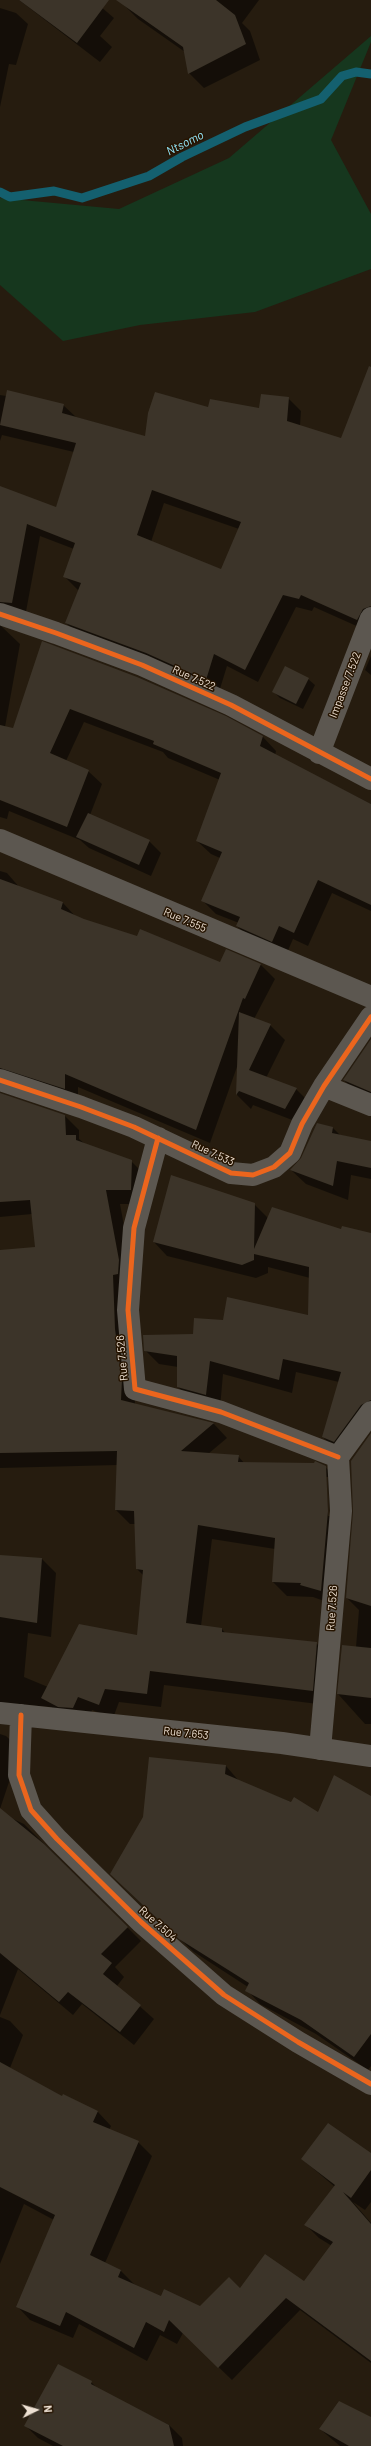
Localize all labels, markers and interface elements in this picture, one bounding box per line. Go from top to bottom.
water label: Ntsomo [164,128,206,158]
street label: Impasse/7.522 [326,650,364,720]
street label: Rue 7.522 [170,663,218,693]
street label: Rue 7.555 [162,905,208,935]
street label: Rue 7.533 [190,1137,236,1169]
street label: Rue 7.526 [113,1335,131,1381]
street label: Rue 7.526 [324,1585,340,1631]
street label: Rue 7.653 [163,1724,209,1742]
street label: Rue 7.504 [136,1904,180,1944]
north arrow [16,2390,56,2430]
text: N [42,2405,55,2413]

